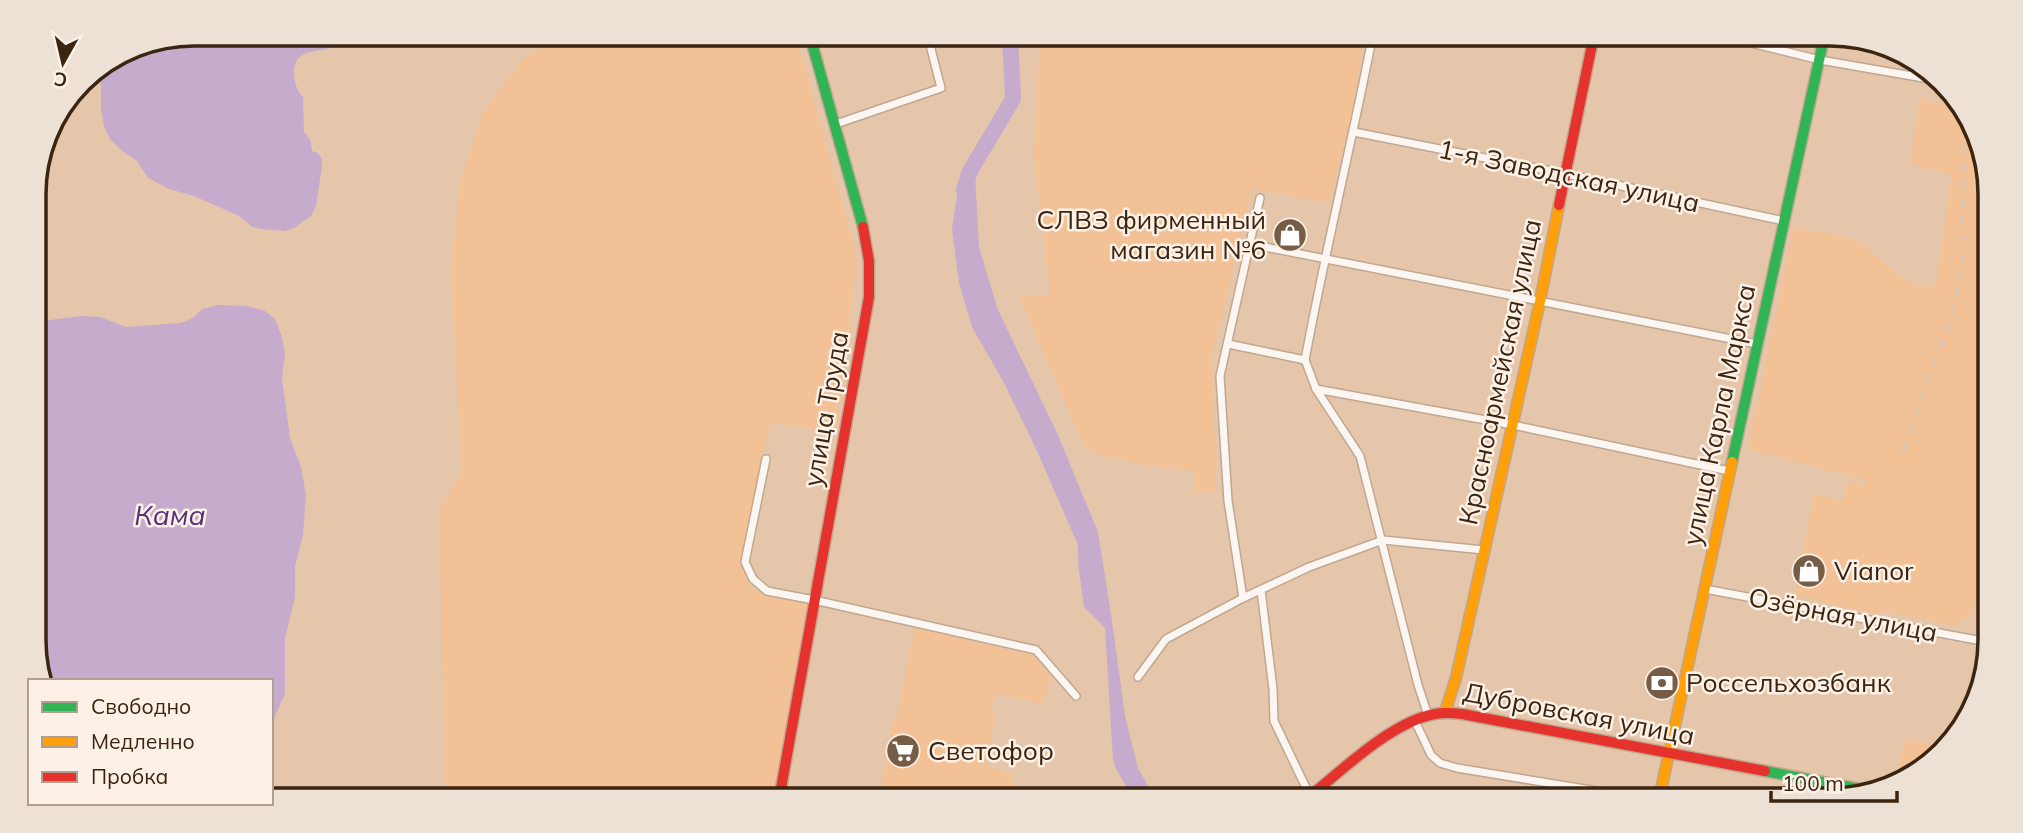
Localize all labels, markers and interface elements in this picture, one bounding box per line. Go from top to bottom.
north arrow [28,28,98,98]
text: С [53,67,69,93]
street label: 1-я Заводская улица [1436,132,1703,219]
place label: СЛВЗ фирменный магазин №6 [1037,203,1266,266]
shop icon: СЛВЗ фирменный магазин №6 [1271,216,1309,254]
street label: Красноармейская улица [1451,216,1548,528]
street label: улица Карла Маркса [1675,281,1762,548]
street label: улица Труда [796,329,855,489]
water label: Кама [134,497,206,532]
shop icon: Vianor [1790,552,1828,590]
place label: Vianor [1834,554,1914,587]
street label: Озёрная улица [1746,580,1940,649]
bank icon: Россельхозбанк [1643,664,1681,702]
place label: Россельхозбанк [1686,666,1891,699]
street label: Дубровская улица [1461,675,1697,752]
legend [28,679,273,805]
text: Свободно [91,693,191,719]
text: Медленно [91,728,195,754]
supermarket icon: Светофор [884,732,922,770]
place label: Светофор [928,734,1054,767]
scale bar [1771,760,1897,804]
text: Пробка [91,763,168,789]
text: 100 m [1782,770,1844,796]

